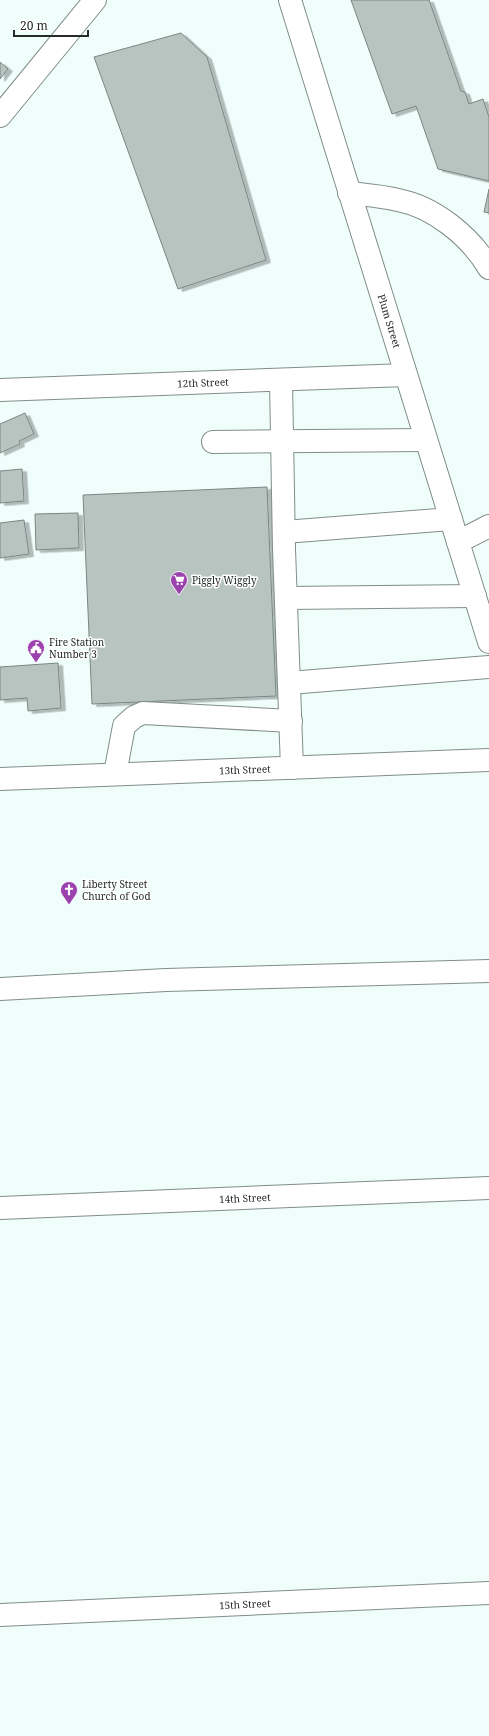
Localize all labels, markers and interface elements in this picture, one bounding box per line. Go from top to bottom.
scale bar [14,12,88,38]
text: 20 m [20,17,48,34]
street label: Plum Street [375,292,405,350]
street label: 12th Street [177,375,229,390]
supermarket icon: Piggly Wiggly [169,570,189,595]
place label: Piggly Wiggly [192,573,257,587]
place label: Fire Station Number 3 [49,635,105,661]
public building icon: Fire Station Number 3 [26,638,46,663]
street label: 13th Street [219,761,271,777]
place label: Liberty Street Church of God [82,877,151,903]
church icon: Liberty Street Church of God [59,880,79,905]
street label: 14th Street [219,1190,271,1206]
street label: 15th Street [219,1596,271,1612]

